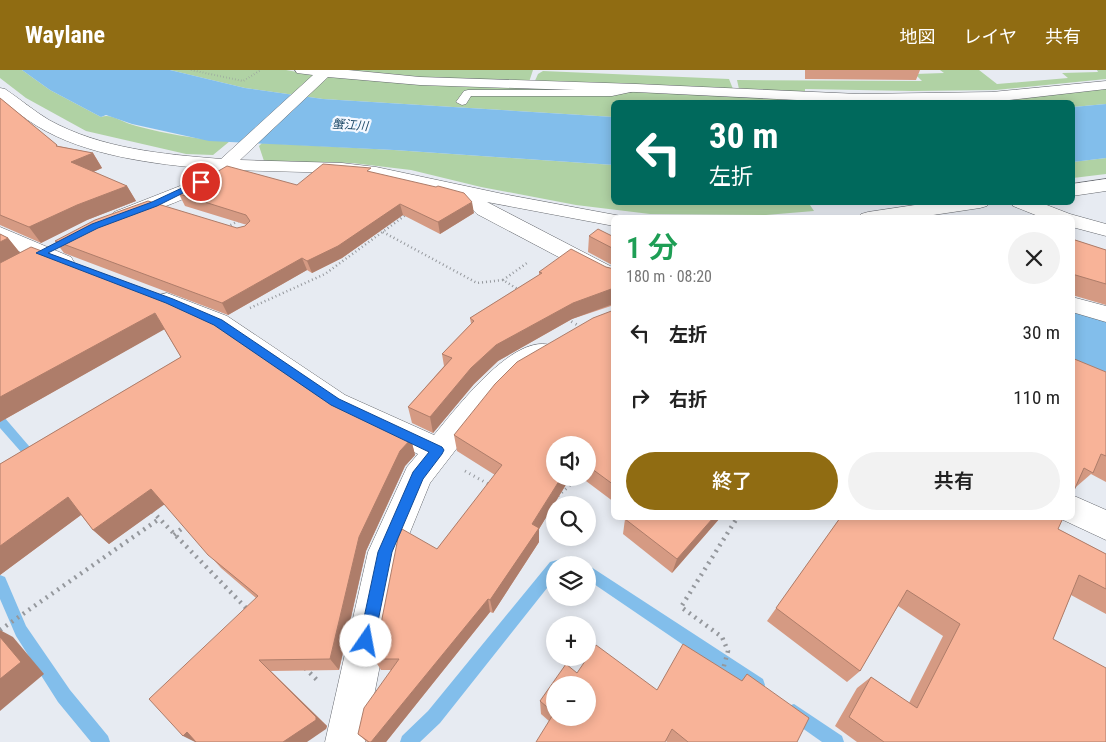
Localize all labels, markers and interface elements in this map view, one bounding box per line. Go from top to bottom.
text: Waylane [25,21,105,49]
text: 地図 [900,26,936,47]
text: レイヤ [964,26,1017,47]
text: 共有 [1045,26,1081,47]
text: 30 m [709,116,778,157]
water label: 蟹江川 [332,117,370,133]
icon: left [626,120,691,185]
pin [180,161,222,203]
text: 左折 [709,164,753,189]
icon: arrive [187,168,215,196]
text: 1 分 [626,230,678,265]
button: close [1008,232,1060,284]
text: 180 m · 08:20 [626,267,712,286]
icon: left [626,319,654,347]
text: 30 m [1023,321,1060,344]
text: 左折 [669,323,707,346]
icon: right [626,384,654,412]
text: 110 m [1013,386,1060,409]
text: 右折 [669,388,707,411]
map controls [546,436,596,726]
button: sound [546,436,596,486]
button: 終了 [626,452,838,510]
button: 共有 [848,452,1060,510]
button: search [546,496,596,546]
button: layers [546,556,596,606]
position arrow [339,614,391,666]
button: + [546,616,596,666]
button: − [546,676,596,726]

